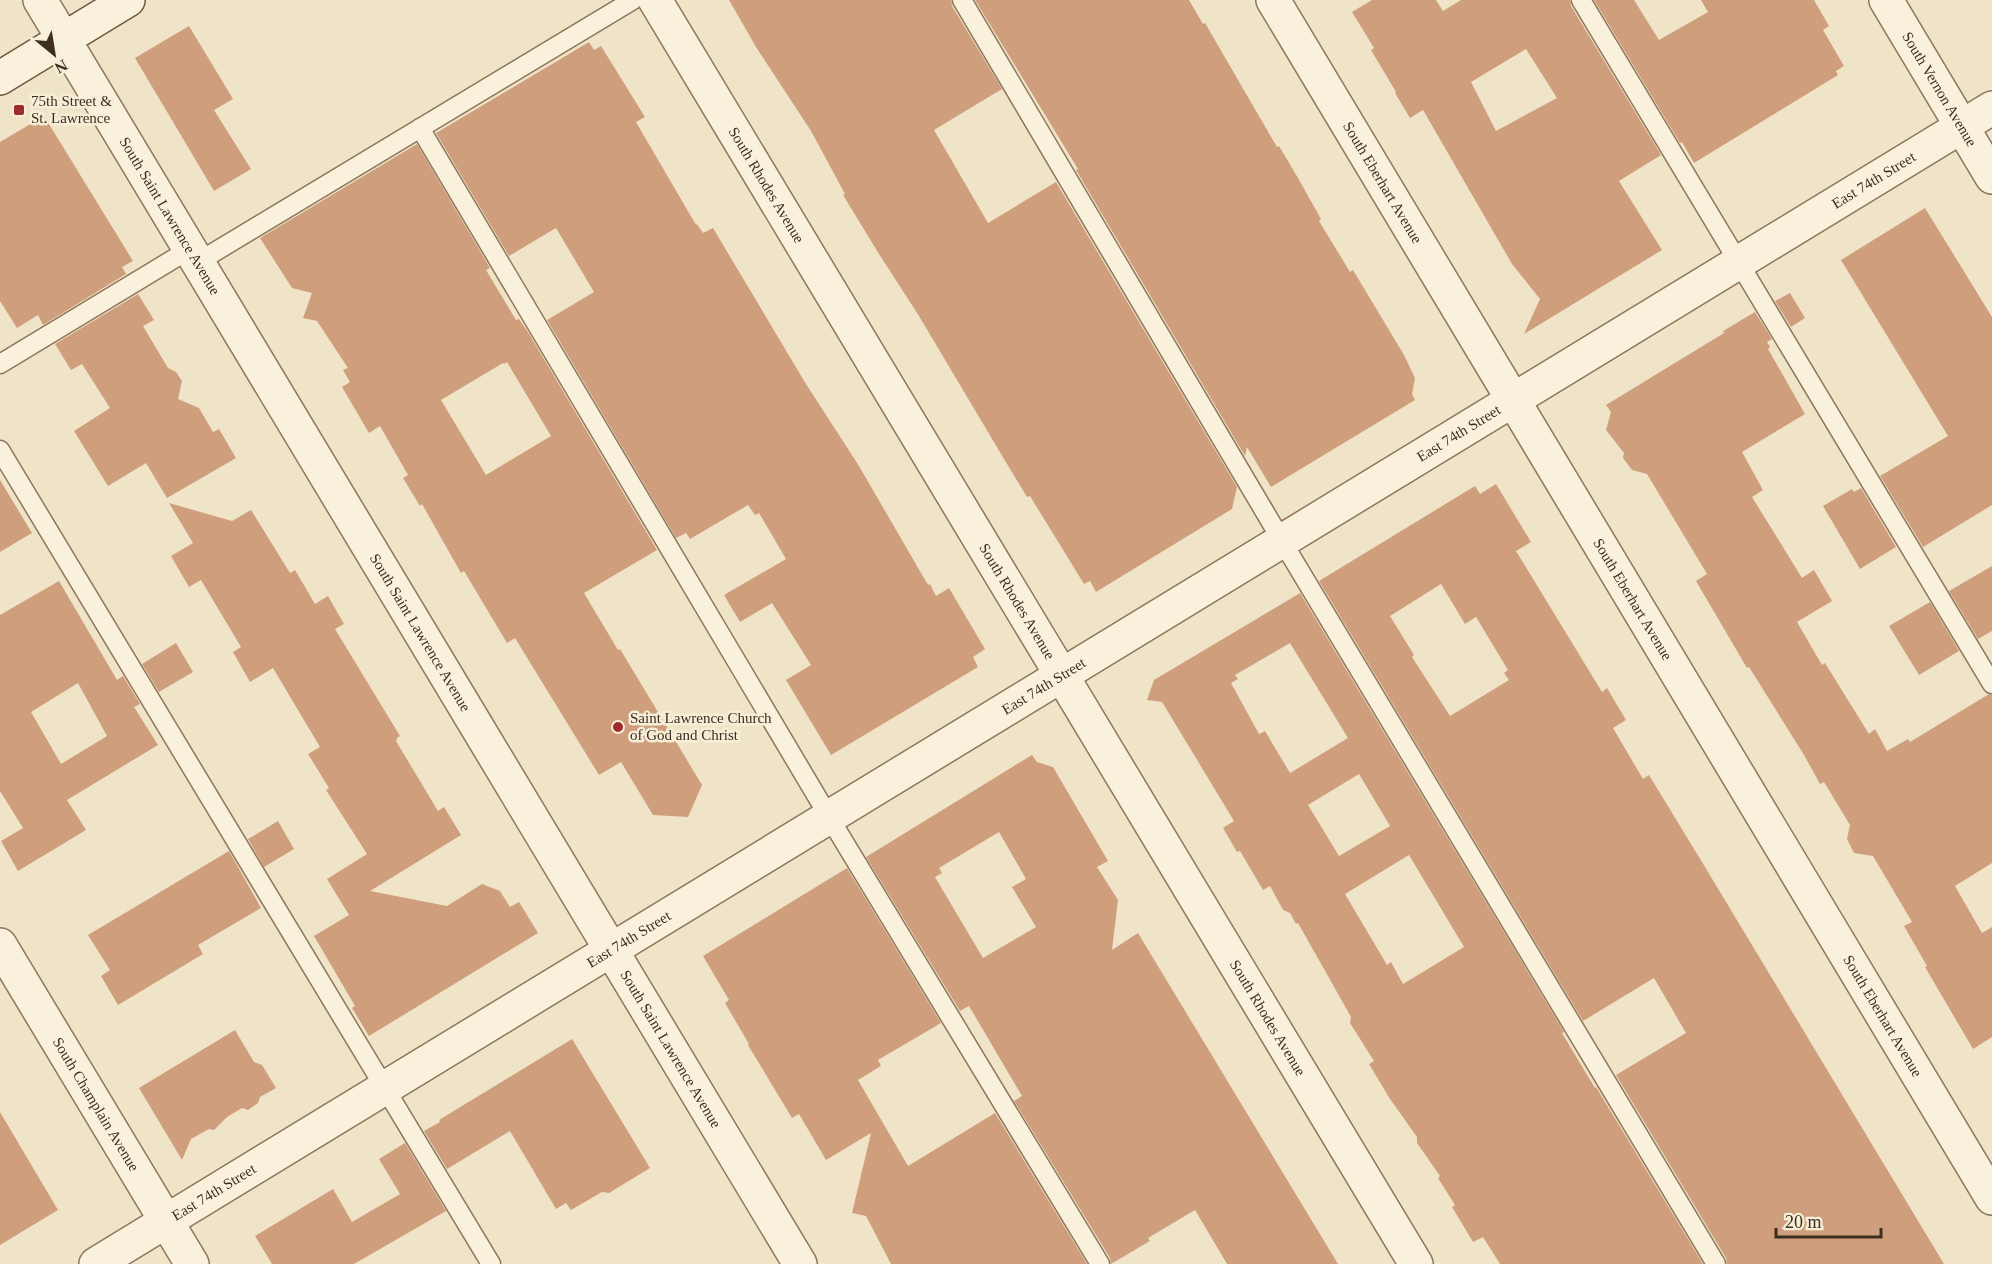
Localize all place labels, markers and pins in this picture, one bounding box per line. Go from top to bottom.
place label: 75th Street & St. Lawrence [31,93,112,126]
marker: 75th Street & St. Lawrence [12,103,26,117]
place label: Saint Lawrence Church of God and Christ [630,710,772,743]
marker: Saint Lawrence Church of God and Christ [611,720,625,734]

